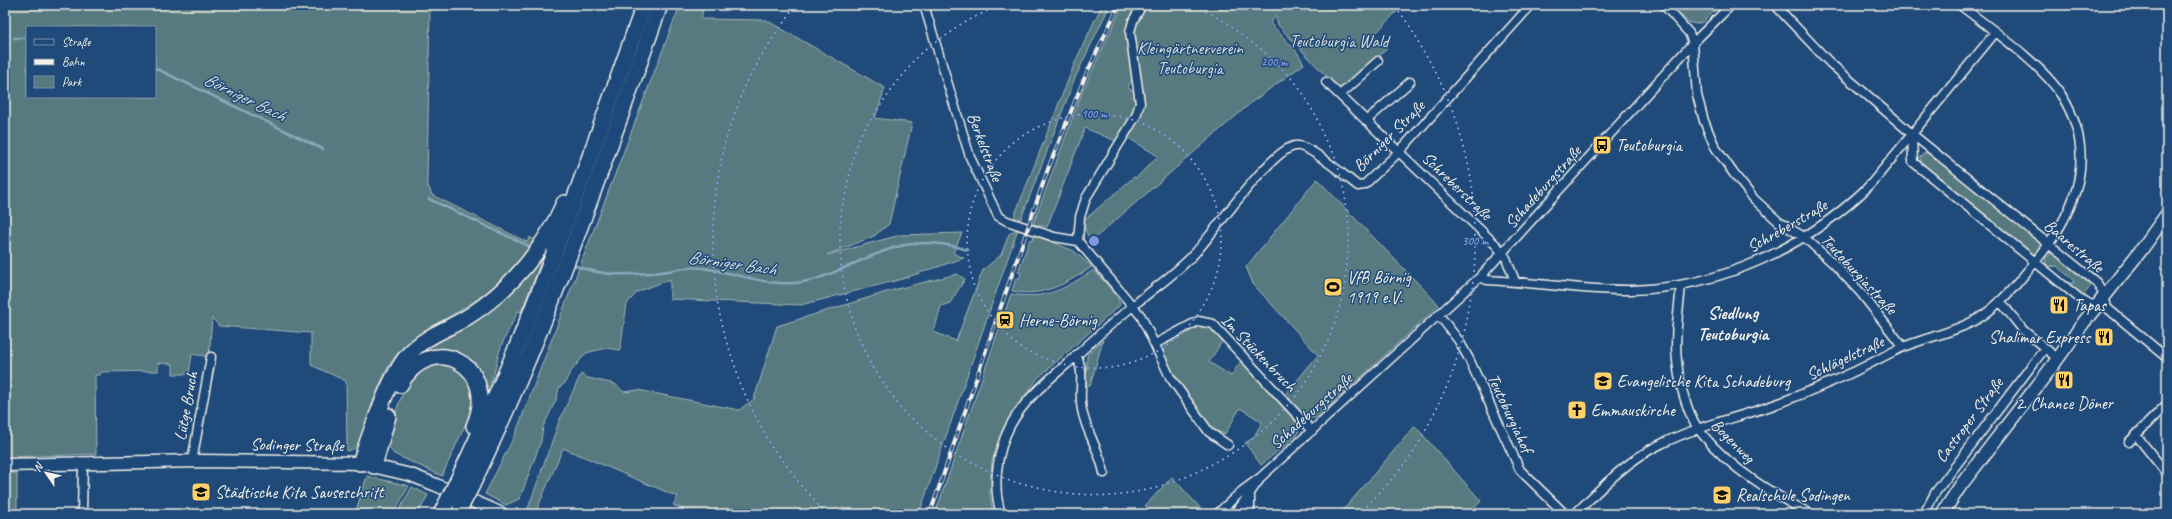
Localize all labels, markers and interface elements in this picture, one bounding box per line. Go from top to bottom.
legend [26,26,156,98]
park label: Teutoburgia Wald [1289,31,1391,52]
text: Straße [62,34,91,50]
park label: Kleingärtnerverein Teutoburgia [1137,38,1244,79]
text: Bahn [62,54,85,70]
text: 200 m [1261,54,1288,70]
water label: Börniger Bach [201,68,291,127]
text: Park [62,74,83,90]
street label: Börniger Straße [1349,95,1430,176]
text: 100 m [1081,106,1108,122]
street label: Berkelstraße [962,110,1008,186]
bus stop icon: Teutoburgia [1591,134,1613,156]
place label: Teutoburgia [1616,135,1684,156]
street label: Schadeburgstraße [1500,140,1587,233]
street label: Schreberstraße [1418,147,1497,226]
street label: Schreberstraße [1743,194,1832,257]
street label: Baarestraße [2040,215,2109,278]
street label: Teutoburgiastraße [1816,229,1903,320]
text: 300 m [1462,233,1489,249]
centre of rings [1087,234,1101,248]
water label: Börniger Bach [687,246,779,280]
place label: VfB Börnig 1919 e.V. [1347,267,1412,308]
sports icon: VfB Börnig 1919 e.V. [1322,276,1344,298]
restaurant icon: Tapas [2048,294,2070,316]
place label: Tapas [2073,295,2107,316]
district label: Siedlung Teutoburgia [1698,302,1770,345]
station icon: Herne-Börnig [994,309,1016,331]
place label: Herne-Börnig [1019,310,1098,331]
street label: Im Stückenbruch [1217,310,1302,397]
restaurant icon: Shalimar Express [2093,326,2115,348]
place label: Shalimar Express [1989,327,2092,348]
street label: Schlägelstraße [1803,330,1888,385]
street label: Schadeburgstraße [1265,367,1358,454]
street label: Lütge Bruch [170,369,203,442]
restaurant icon: 2. Chance Döner [2053,369,2075,391]
street label: Teutoburgiahof [1483,370,1539,459]
school or university icon: Evangelische Kita Schadeburg [1592,370,1614,392]
place label: Evangelische Kita Schadeburg [1617,371,1792,392]
street label: Castroper Straße [1930,372,2009,467]
place label: 2. Chance Döner [2015,393,2114,414]
church icon: Emmauskirche [1566,399,1588,421]
place label: Emmauskirche [1591,400,1676,421]
street label: Bogenweg [1706,414,1760,468]
street label: Sodinger Straße [250,434,345,456]
north arrow [26,453,66,493]
text: N [30,459,47,474]
school or university icon: Städtische Kita Sauseschritt [190,481,212,503]
place label: Städtische Kita Sauseschritt [215,482,386,503]
school or university icon: Realschule Sodingen [1711,484,1733,506]
place label: Realschule Sodingen [1736,485,1851,506]

